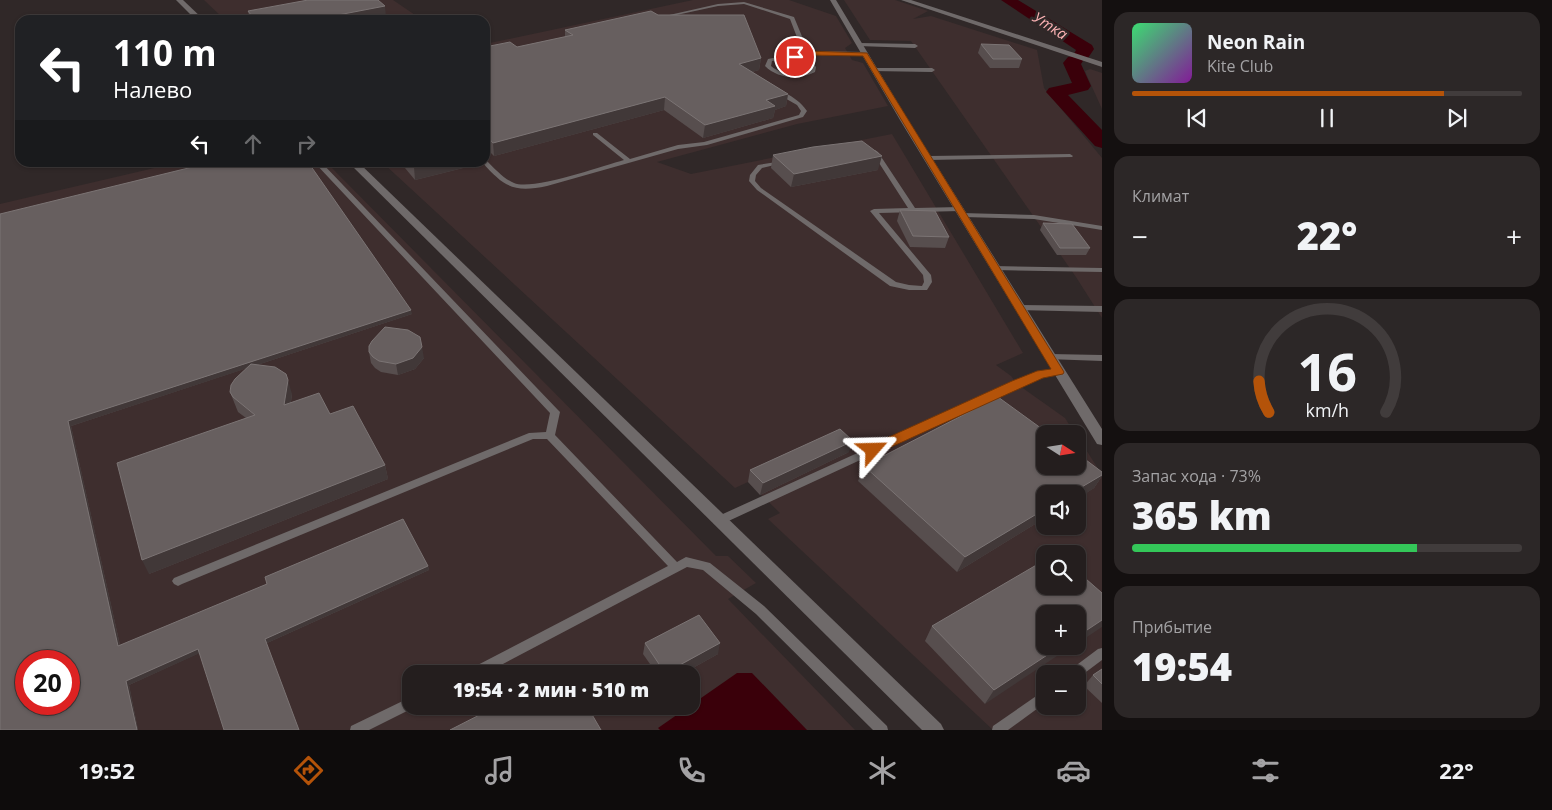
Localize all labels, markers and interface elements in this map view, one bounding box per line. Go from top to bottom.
water label: Утка [1029,6,1072,44]
text: 110 m [113,29,217,76]
text: Neon Rain [1207,29,1305,55]
icon: left [30,35,95,100]
pin [774,36,816,78]
icon: arrive [781,43,809,71]
text: Kite Club [1207,55,1273,77]
text: Налево [113,74,192,104]
icon: previous [1183,104,1211,132]
icon: pause [1313,104,1341,132]
icon: next [1443,104,1471,132]
icon: left [186,130,214,158]
icon: ahead [239,130,267,158]
icon: right [292,130,320,158]
text: Климат [1132,185,1189,207]
text: 22° [1297,209,1357,261]
text: − [1132,217,1148,255]
text: + [1506,217,1522,255]
text: 16 [1297,335,1357,406]
text: km/h [1305,398,1349,422]
position arrow [846,423,898,475]
north arrow [1036,425,1086,475]
map controls [1036,425,1086,715]
text: Запас хода · 73% [1132,465,1261,487]
button: sound [1036,485,1086,535]
text: 365 km [1132,489,1272,541]
button: search [1036,545,1086,595]
button: + [1036,605,1086,655]
text: Прибытие [1132,616,1212,638]
text: 19:54 [1132,640,1232,692]
speed limit sign: 20 [15,650,80,715]
button: − [1036,665,1086,715]
text: 19:54 · 2 мин · 510 m [453,677,649,703]
icon: directions [291,753,326,788]
icon: music [482,753,517,788]
icon: phone [674,753,709,788]
icon: climate [865,753,900,788]
icon: car [1056,753,1091,788]
icon: filters [1248,753,1283,788]
text: 19:52 [78,755,135,785]
text: 22° [1439,755,1474,785]

